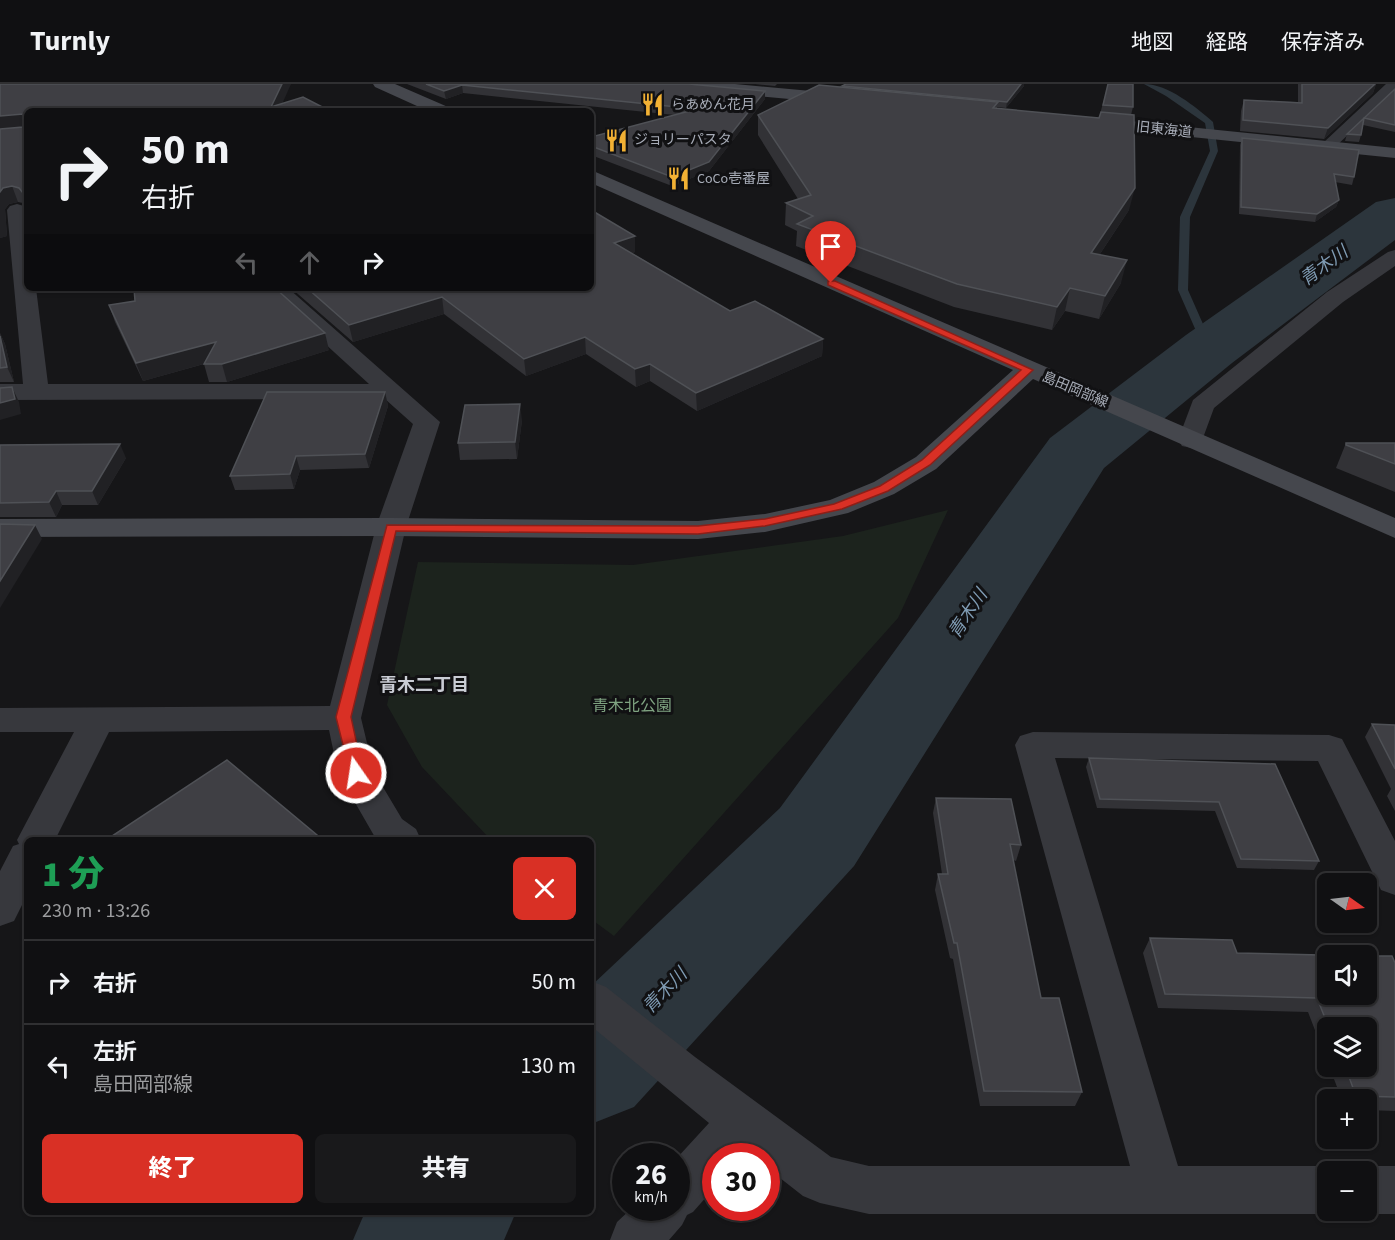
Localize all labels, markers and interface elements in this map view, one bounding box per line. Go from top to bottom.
text: Turnly [30,21,110,61]
text: 地図 [1131,27,1173,57]
text: 経路 [1206,27,1248,57]
text: 保存済み [1281,27,1365,57]
restaurant icon: らあめん花月 [640,92,666,118]
place label: らあめん花月 [671,95,755,115]
street label: 旧東海道 [1135,117,1193,143]
text: 50 m [141,120,230,180]
restaurant icon: ジョリーパスタ [603,127,629,153]
place label: ジョリーパスタ [634,130,732,150]
icon: right [42,132,120,210]
restaurant icon: CoCo壱番屋 [666,166,692,192]
place label: CoCo壱番屋 [697,169,770,189]
text: 右折 [141,179,195,218]
pin [805,221,856,283]
icon: arrive [814,230,847,263]
water label: 青木川 [1295,239,1355,292]
icon: left [230,246,263,279]
icon: ahead [293,246,326,279]
icon: right [356,246,389,279]
street label: 島田岡部線 [1039,367,1111,413]
water label: 青木川 [943,583,995,643]
district label: 青木二丁目 [379,673,469,698]
park label: 青木北公園 [592,695,672,717]
position arrow [324,741,388,805]
text: 1 分 [42,849,104,900]
button: close [513,857,576,920]
north arrow [1317,873,1377,933]
map controls [1317,873,1377,1221]
text: 230 m · 13:26 [42,897,150,925]
button: sound [1317,945,1377,1005]
water label: 青木川 [637,961,694,1019]
icon: right [42,966,75,999]
text: 50 m [531,966,576,998]
text: 右折 [93,968,137,1000]
button: layers [1317,1017,1377,1077]
text: 左折 [93,1036,137,1068]
icon: left [42,1050,75,1083]
text: 130 m [521,1050,576,1082]
text: 島田岡部線 [93,1071,193,1099]
button: + [1317,1089,1377,1149]
button: 終了 [42,1134,303,1203]
button: 共有 [315,1134,576,1203]
speed limit sign: 30 [702,1143,780,1221]
text: 26 [635,1153,667,1196]
button: − [1317,1161,1377,1221]
text: km/h [634,1187,668,1208]

